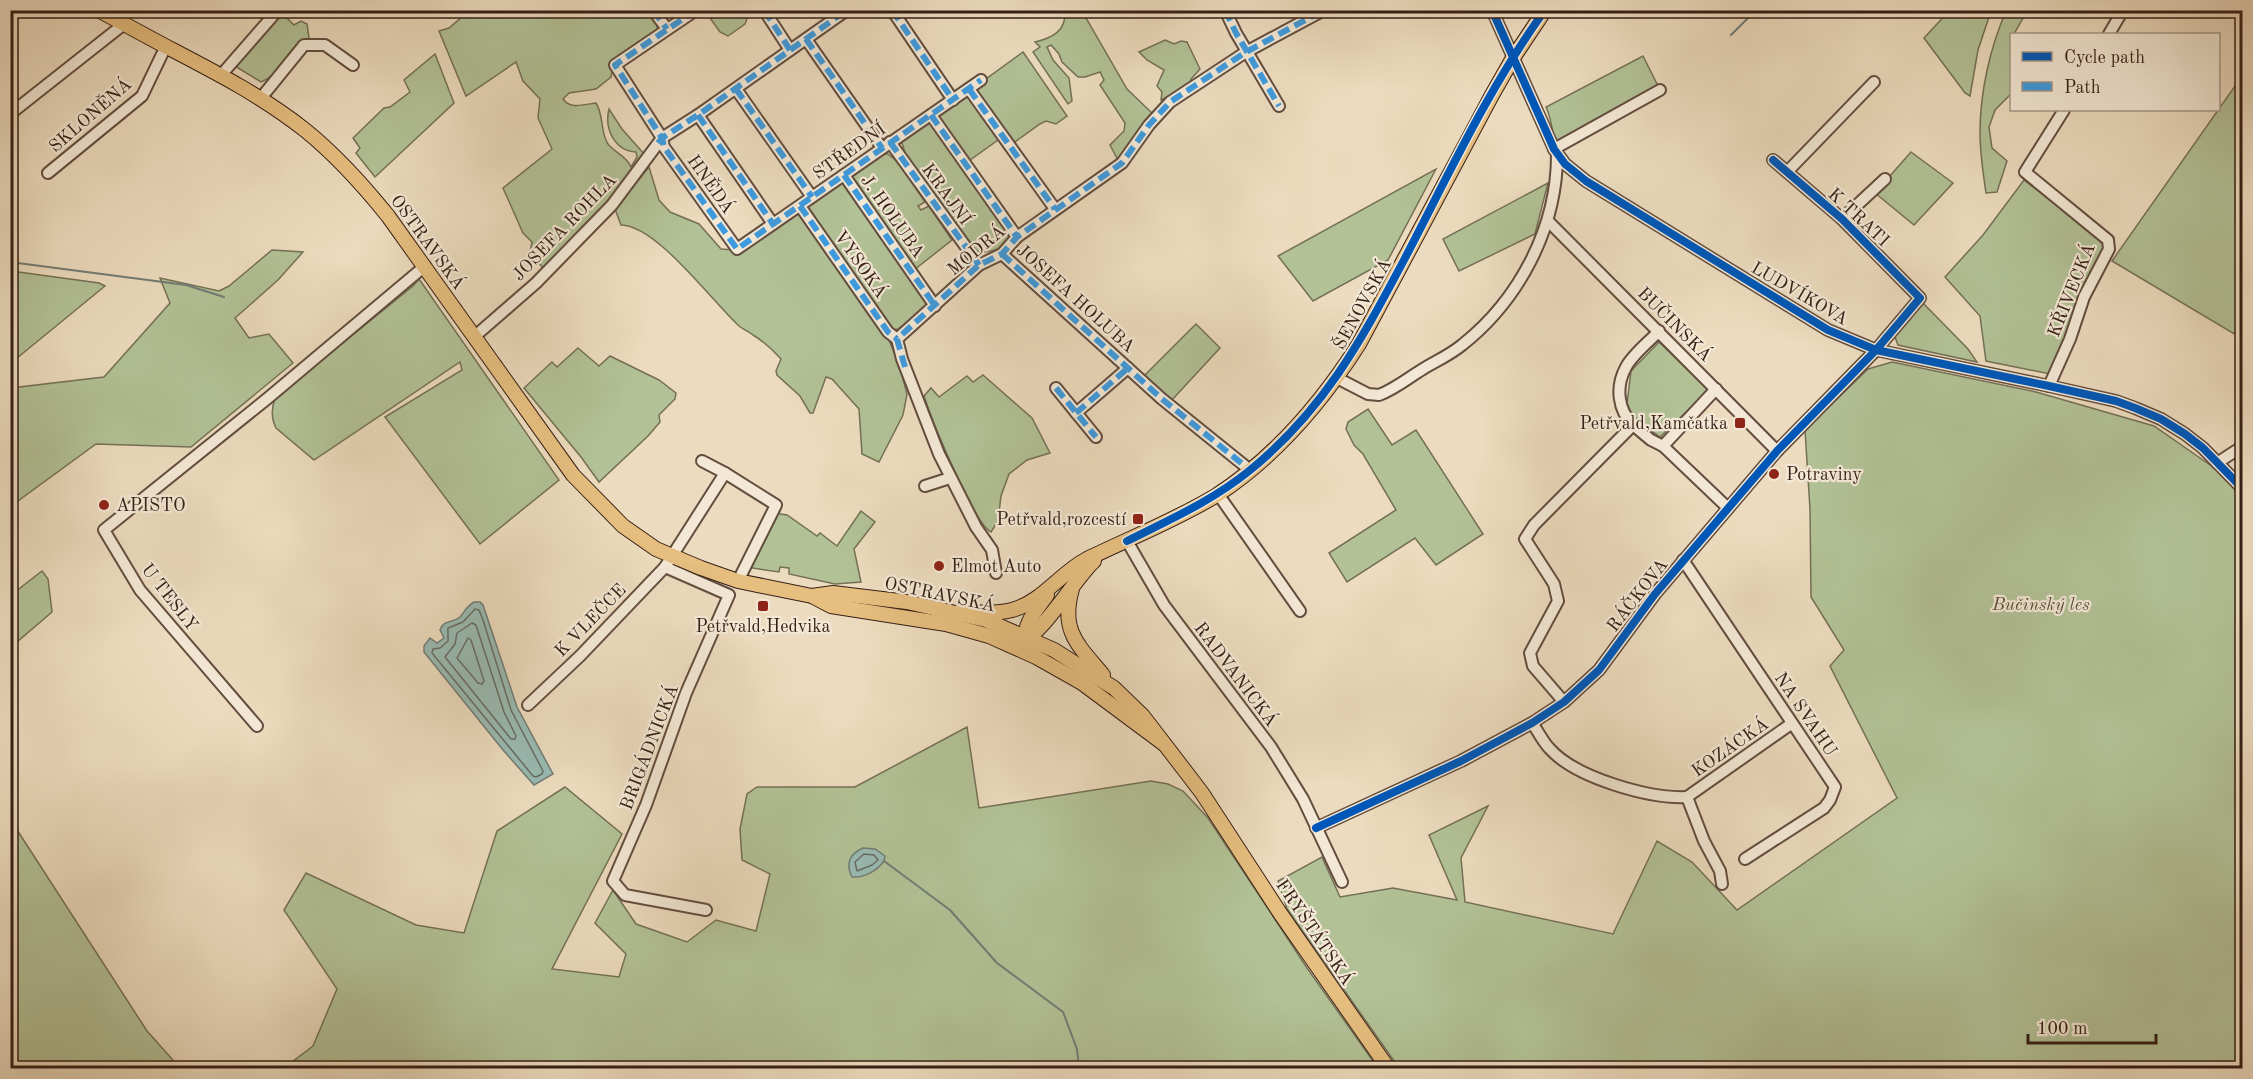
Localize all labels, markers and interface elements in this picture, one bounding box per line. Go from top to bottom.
legend [2010,33,2220,111]
text: Cycle path [2064,49,2145,67]
street label: SKLONĚNÁ [43,72,136,156]
text: Path [2064,79,2101,97]
street label: STŘEDNÍ [807,116,889,183]
street label: HNĚDÁ [684,150,740,217]
street label: KRAJNÍ [918,158,978,229]
street label: JOSEFA ROHLA [509,171,620,285]
street label: J. HOLUBA [857,172,928,262]
street label: K TRATI [1824,185,1892,250]
street label: OSTRAVSKÁ [387,189,471,294]
street label: MODRÁ [942,219,1009,279]
street label: VYSOKÁ [830,225,893,302]
street label: KŘIVECKÁ [2040,239,2099,340]
street label: JOSEFA HOLUBA [1013,241,1138,357]
street label: ŠENOVSKÁ [1326,253,1395,353]
street label: LUDVÍKOVA [1748,256,1853,329]
street label: BUČINSKÁ [1634,280,1719,366]
place label: Petřvald,Kamčatka [1580,415,1728,433]
marker: Petřvald,Kamčatka [1733,416,1747,430]
place label: Potraviny [1786,466,1862,484]
marker: Potraviny [1767,467,1781,481]
place label: APISTO [116,497,186,515]
marker: APISTO [97,498,111,512]
place label: Petřvald,rozcestí [996,511,1126,529]
marker: Petřvald,rozcestí [1131,512,1145,526]
street label: RÁČKOVA [1600,553,1672,635]
place label: Elmot Auto [951,558,1042,576]
marker: Elmot Auto [932,559,946,573]
street label: U TESLY [138,561,201,635]
street label: OSTRAVSKÁ [883,571,998,616]
street label: K VLEČCE [548,577,630,661]
park label: Bučinský les [1991,596,2090,614]
marker: Petřvald,Hedvika [756,599,770,613]
street label: RADVANICKÁ [1190,617,1283,730]
place label: Petřvald,Hedvika [696,618,831,636]
street label: NA SVAHU [1771,670,1840,760]
street label: BRIGÁDNICKÁ [614,680,682,813]
street label: KOZÁCKÁ [1686,711,1773,781]
street label: FRYŠTÁTSKÁ [1272,874,1360,989]
scale bar [2028,1007,2156,1045]
text: 100 m [2037,1020,2088,1038]

